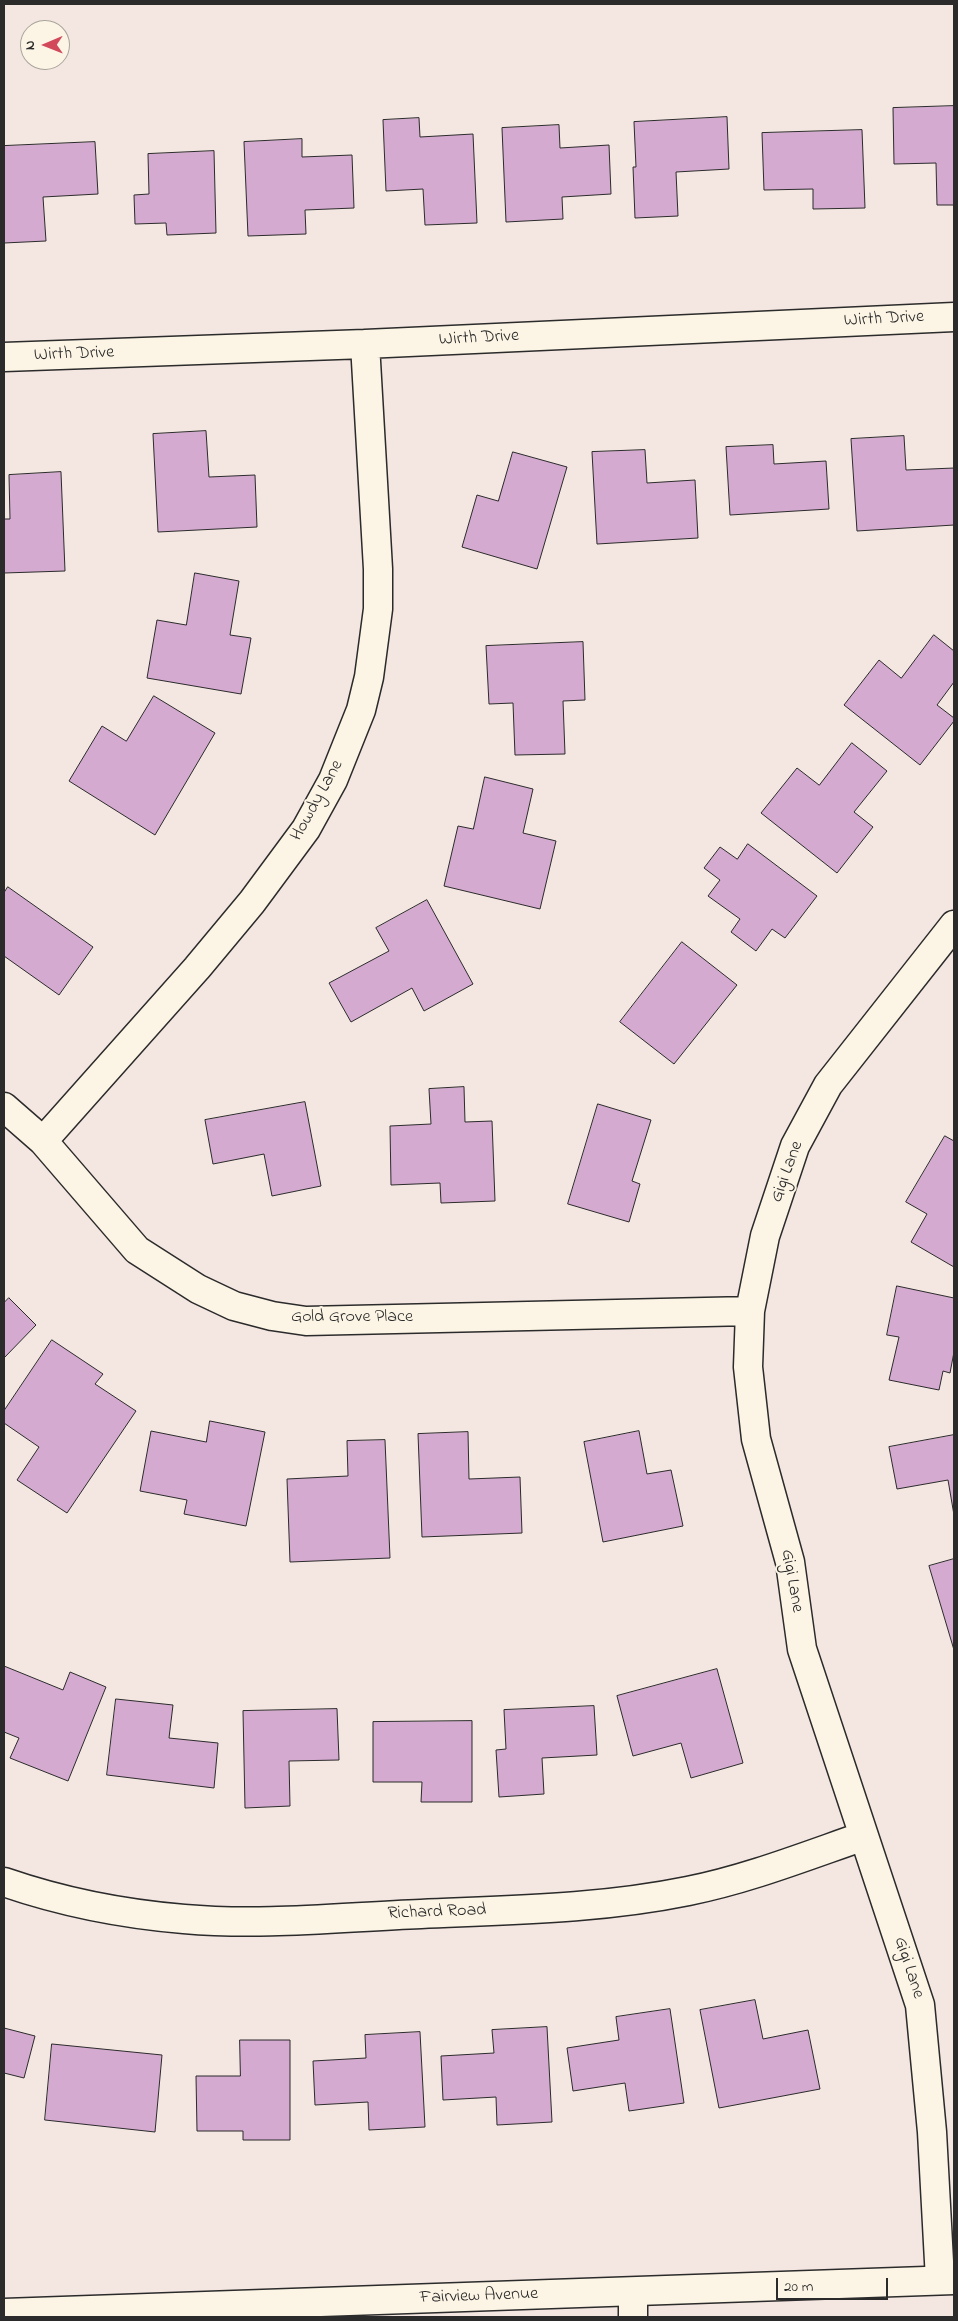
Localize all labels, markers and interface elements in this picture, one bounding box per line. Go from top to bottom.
north arrow [20,20,70,70]
text: N [20,40,41,50]
street label: Wirth Drive [843,307,925,333]
street label: Wirth Drive [438,326,520,352]
street label: Wirth Drive [33,343,115,367]
street label: Howdy Lane [287,757,349,845]
street label: Gigi Lane [767,1138,809,1206]
street label: Gold Grove Place [291,1307,413,1329]
street label: Gigi Lane [775,1548,807,1614]
street label: Richard Road [387,1900,487,1926]
street label: Gigi Lane [888,1934,928,2002]
scale bar [778,2268,890,2300]
text: 20 m [784,2276,813,2298]
street label: Fairview Avenue [419,2284,539,2310]

